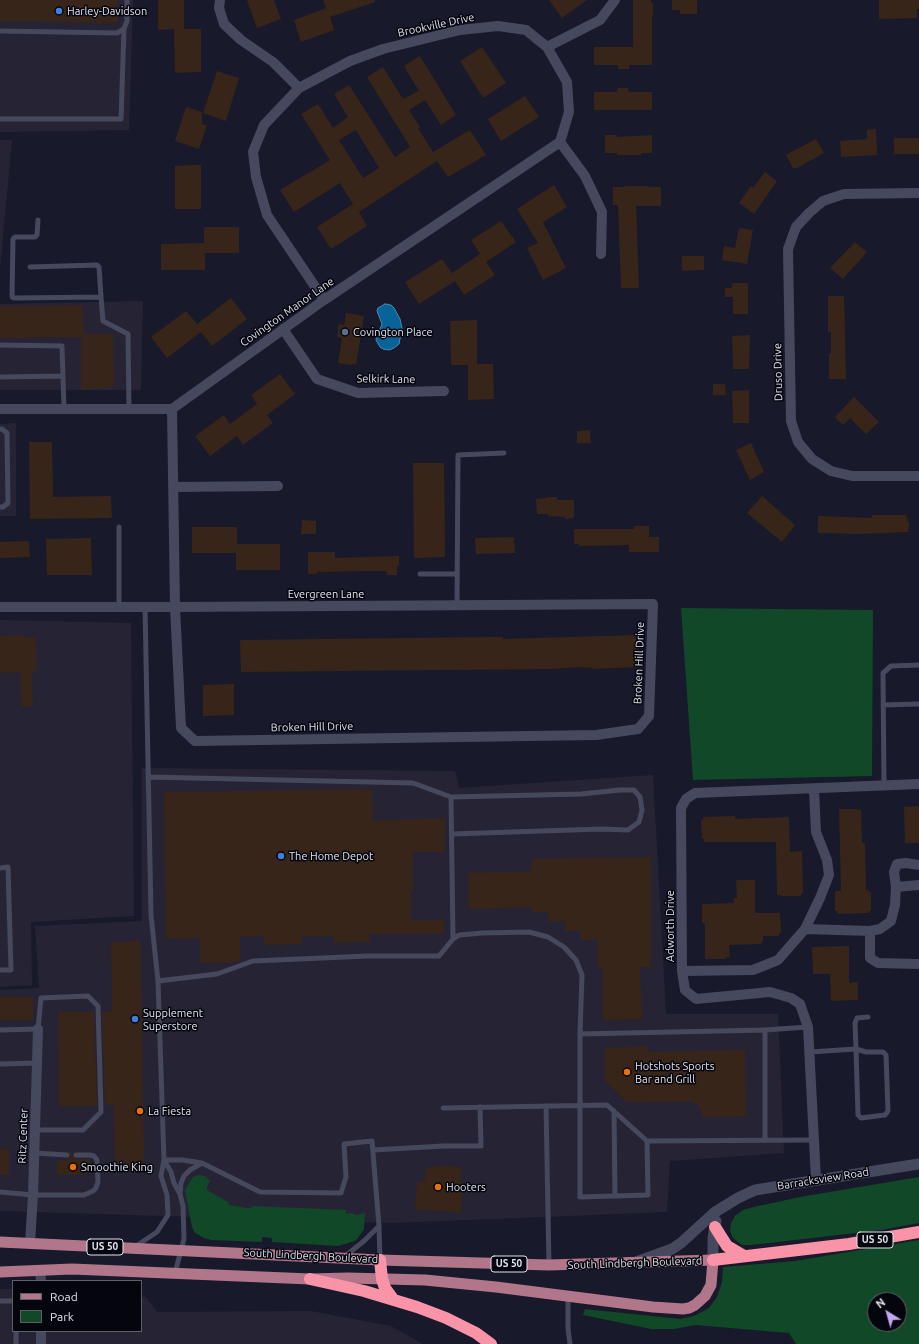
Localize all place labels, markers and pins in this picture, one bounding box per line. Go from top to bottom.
place label: Harley-Davidson [67,4,147,18]
marker: Harley-Davidson [54,6,64,16]
place label: Covington Place [353,325,433,339]
marker: Covington Place [340,327,350,337]
place label: The Home Depot [289,849,373,863]
marker: The Home Depot [276,851,286,861]
place label: Supplement Superstore [143,1006,203,1032]
marker: Supplement Superstore [130,1014,140,1024]
place label: Hotshots Sports Bar and Grill [635,1059,714,1085]
marker: Hotshots Sports Bar and Grill [622,1067,632,1077]
place label: La Fiesta [148,1104,191,1118]
marker: La Fiesta [135,1106,145,1116]
place label: Smoothie King [81,1160,153,1174]
marker: Smoothie King [68,1162,78,1172]
place label: Hooters [446,1180,486,1194]
marker: Hooters [433,1182,443,1192]

